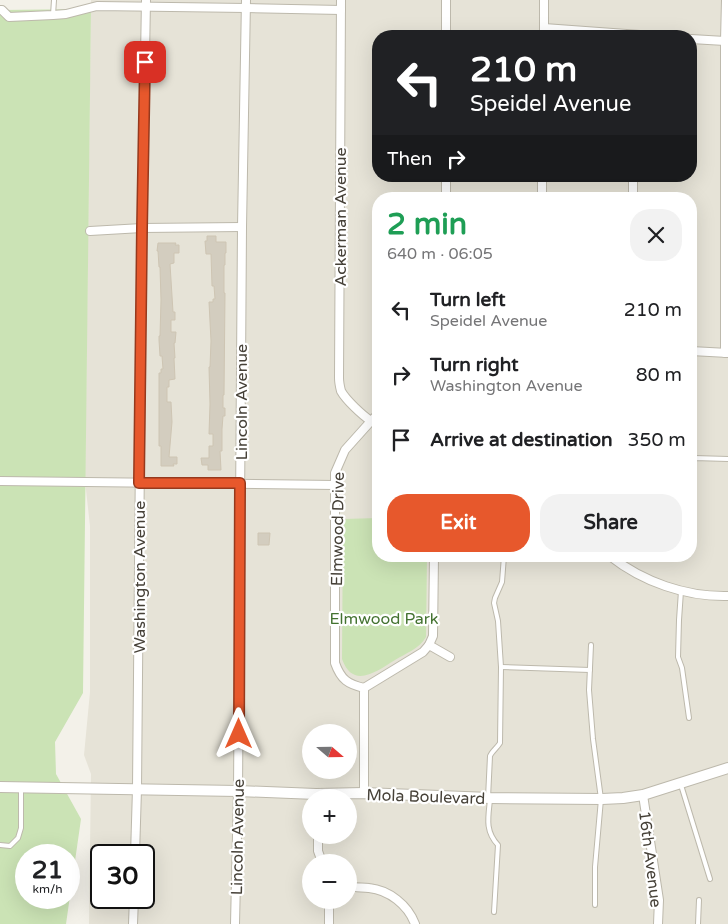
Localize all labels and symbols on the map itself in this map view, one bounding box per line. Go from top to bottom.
pin [124,41,166,83]
street label: Ackerman Avenue [331,148,351,286]
street label: Lincoln Avenue [232,344,252,460]
street label: Elmwood Drive [327,472,349,586]
street label: Washington Avenue [130,501,150,653]
park label: Elmwood Park [329,609,439,629]
position arrow [212,707,264,759]
north arrow [302,724,358,779]
street label: Lincoln Avenue [227,779,249,895]
street label: Mola Boulevard [366,785,486,809]
street label: 16th Avenue [634,810,666,909]
speed limit sign: 30 [90,844,155,909]

